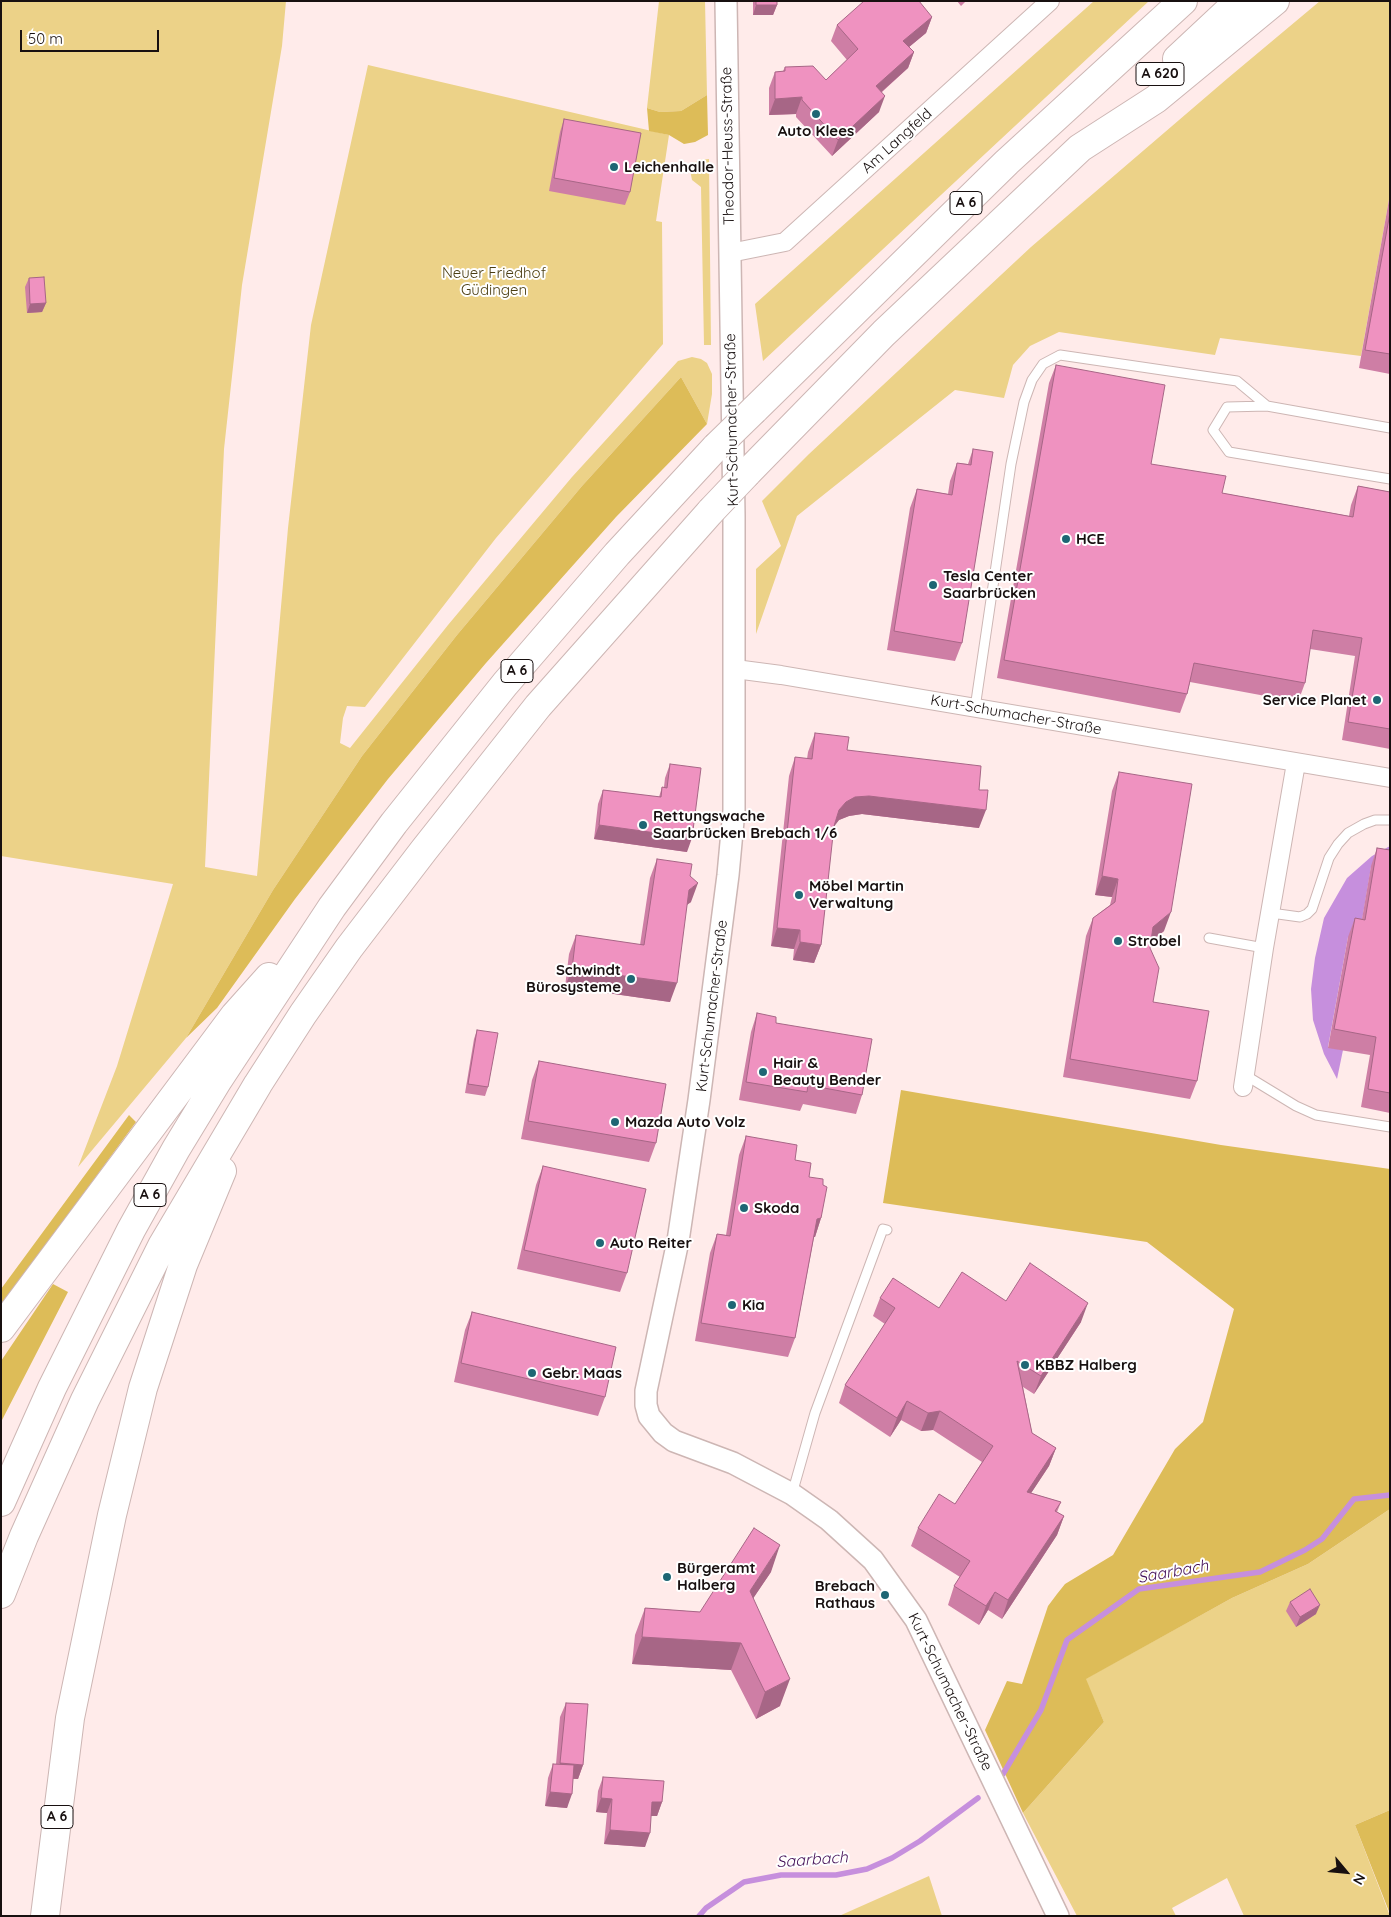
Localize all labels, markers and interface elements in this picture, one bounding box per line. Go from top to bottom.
scale bar [22,20,161,52]
text: 50 m [28,29,63,48]
road number: A 620 [1136,62,1184,86]
street label: Theodor-Heuss-Straße [718,67,738,225]
street label: Am Langfeld [858,105,936,177]
marker: Auto Klees [810,108,822,120]
place label: Auto Klees [778,122,854,140]
place label: Leichenhalle [624,158,714,176]
marker: Leichenhalle [608,161,620,173]
road number: A 6 [950,192,982,214]
park label: Neuer Friedhof Güdingen [442,264,546,299]
street label: Kurt-Schumacher-Straße [721,333,743,507]
place label: HCE [1076,530,1105,548]
marker: HCE [1060,533,1072,545]
place label: Tesla Center Saarbrücken [943,567,1036,602]
marker: Tesla Center Saarbrücken [927,579,939,591]
road number: A 6 [501,659,533,682]
street label: Kurt-Schumacher-Straße [929,691,1103,739]
place label: Service Planet [1263,691,1367,709]
marker: Service Planet [1371,694,1383,706]
place label: Rettungswache Saarbrücken Brebach 1/6 [653,807,837,842]
marker: Rettungswache Saarbrücken Brebach 1/6 [637,819,649,831]
place label: Möbel Martin Verwaltung [809,877,904,912]
marker: Möbel Martin Verwaltung [793,889,805,901]
street label: Kurt-Schumacher-Straße [693,919,731,1093]
place label: Strobel [1128,932,1181,950]
marker: Strobel [1112,935,1124,947]
place label: Schwindt Bürosysteme [526,961,621,996]
marker: Schwindt Bürosysteme [625,973,637,985]
place label: Hair & Beauty Bender [773,1054,881,1089]
marker: Hair & Beauty Bender [757,1066,769,1078]
place label: Mazda Auto Volz [625,1113,745,1131]
marker: Mazda Auto Volz [609,1116,621,1128]
road number: A 6 [134,1184,166,1206]
place label: Skoda [754,1199,799,1217]
marker: Skoda [738,1202,750,1214]
place label: Auto Reiter [610,1234,692,1252]
marker: Auto Reiter [594,1237,606,1249]
place label: Kia [742,1296,765,1314]
marker: Kia [726,1299,738,1311]
place label: KBBZ Halberg [1035,1356,1137,1374]
marker: KBBZ Halberg [1019,1359,1031,1371]
place label: Gebr. Maas [542,1364,622,1382]
marker: Gebr. Maas [526,1367,538,1379]
water label: Saarbach [1136,1556,1210,1588]
place label: Bürgeramt Halberg [677,1559,756,1594]
marker: Bürgeramt Halberg [661,1571,673,1583]
place label: Brebach Rathaus [815,1577,875,1612]
marker: Brebach Rathaus [879,1589,891,1601]
street label: Kurt-Schumacher-Straße [904,1610,996,1774]
road number: A 6 [41,1805,73,1828]
north arrow [1321,1847,1371,1897]
water label: Saarbach [776,1848,848,1872]
text: N [1349,1870,1370,1888]

